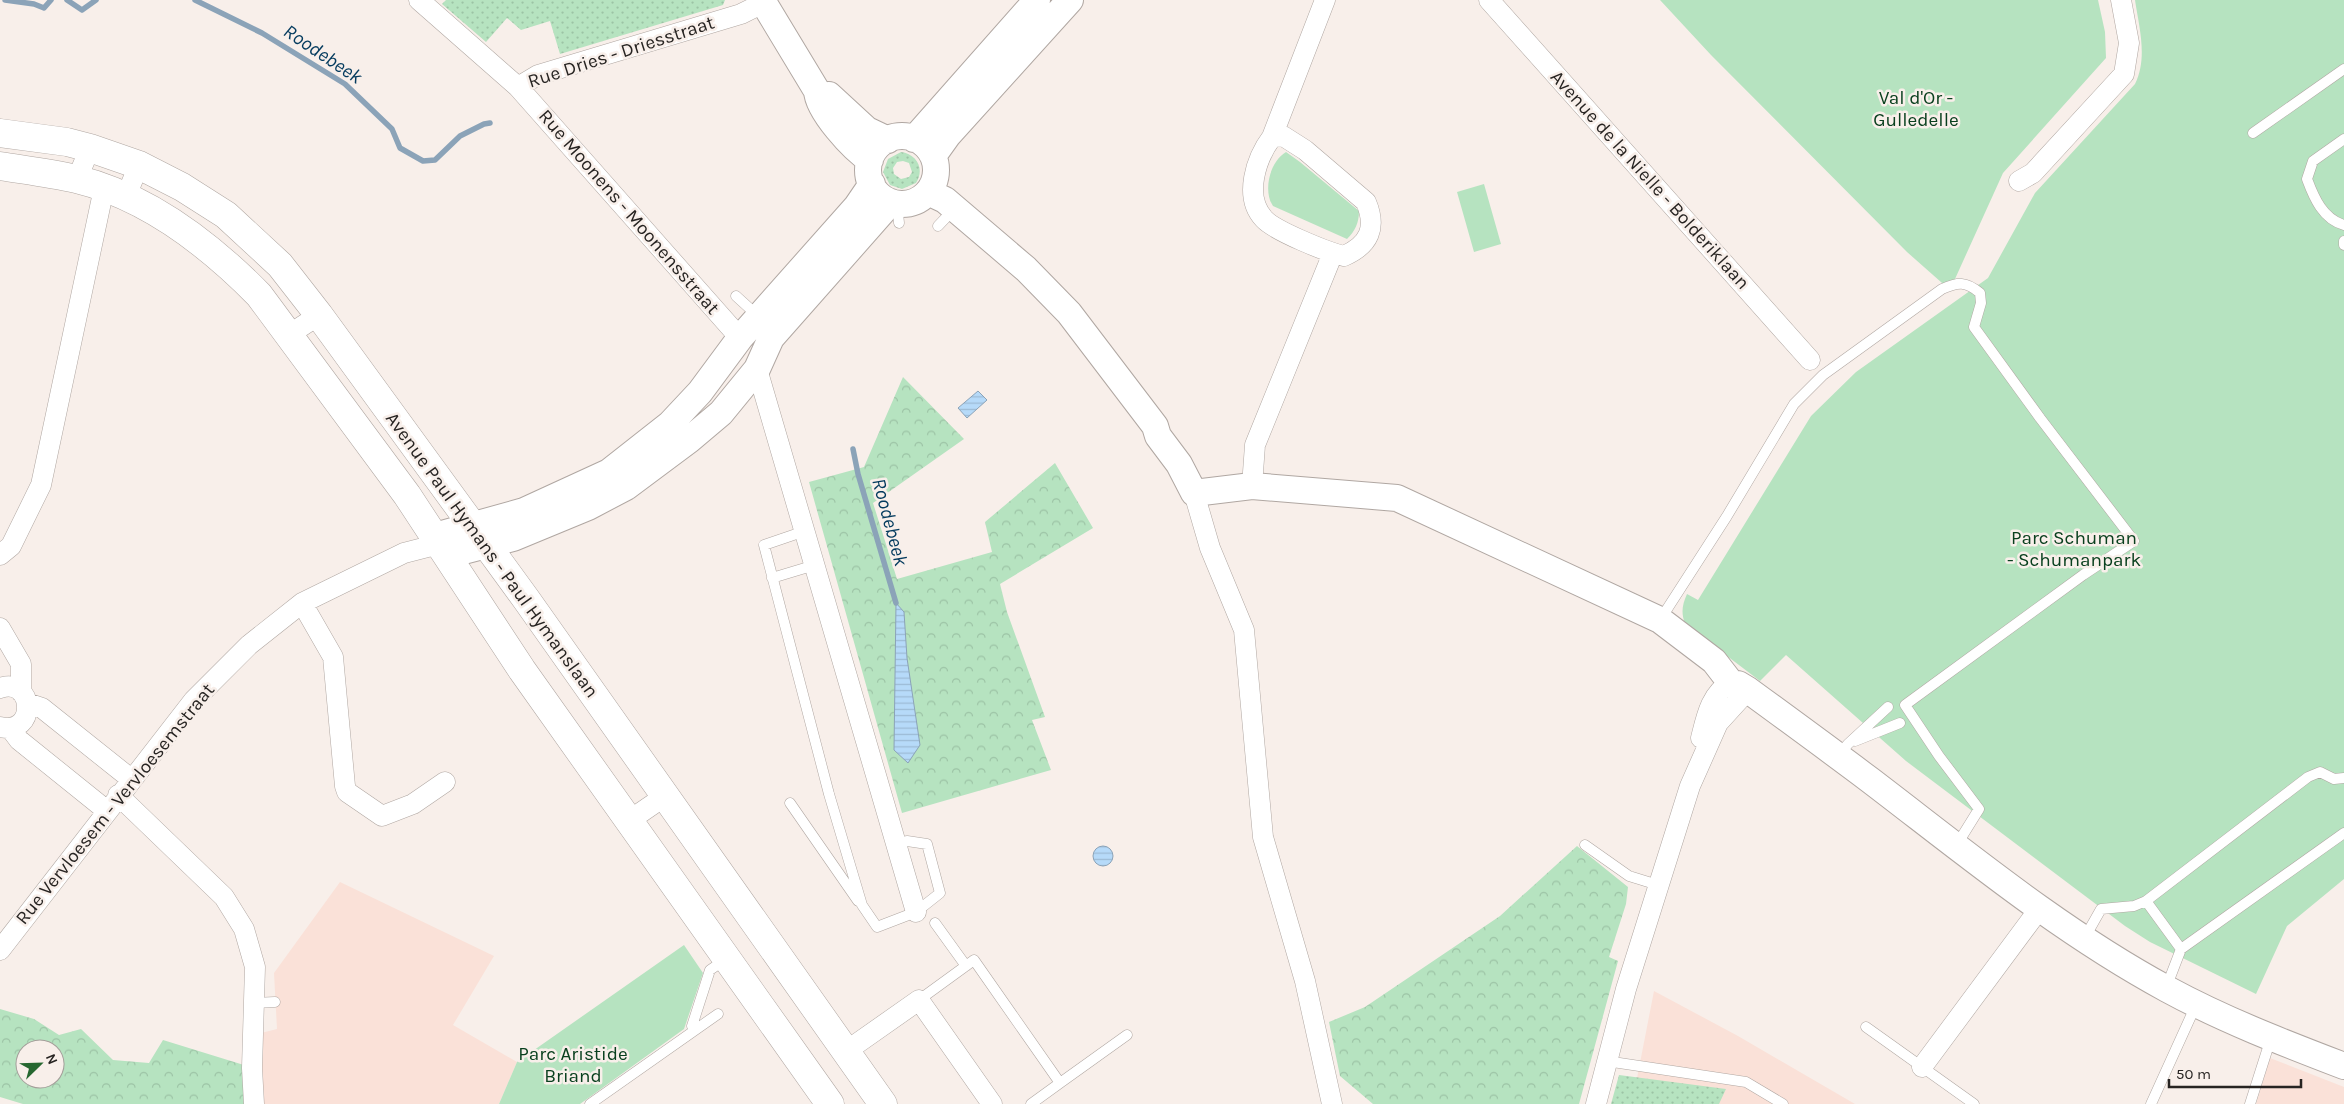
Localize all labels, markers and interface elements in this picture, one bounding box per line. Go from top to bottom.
street label: Rue Dries - Driesstraat [525,11,717,93]
water label: Roodebeek [279,19,367,89]
street label: Avenue de la Nielle - Bolderiklaan [1546,66,1754,294]
park label: Val d'Or - Gulledelle [1873,87,1959,131]
street label: Rue Moonens - Moonensstraat [534,105,724,319]
street label: Avenue Paul Hymans - Paul Hymanslaan [381,408,603,702]
water label: Roodebeek [867,476,913,569]
park label: Parc Schuman - Schumanpark [2007,527,2141,571]
street label: Rue Vervloesem - Vervloesemstraat [11,679,219,929]
north arrow [15,1039,65,1089]
park label: Parc Aristide Briand [518,1043,628,1087]
text: N [42,1051,61,1067]
scale bar [2169,1056,2302,1088]
text: 50 m [2176,1065,2211,1083]

